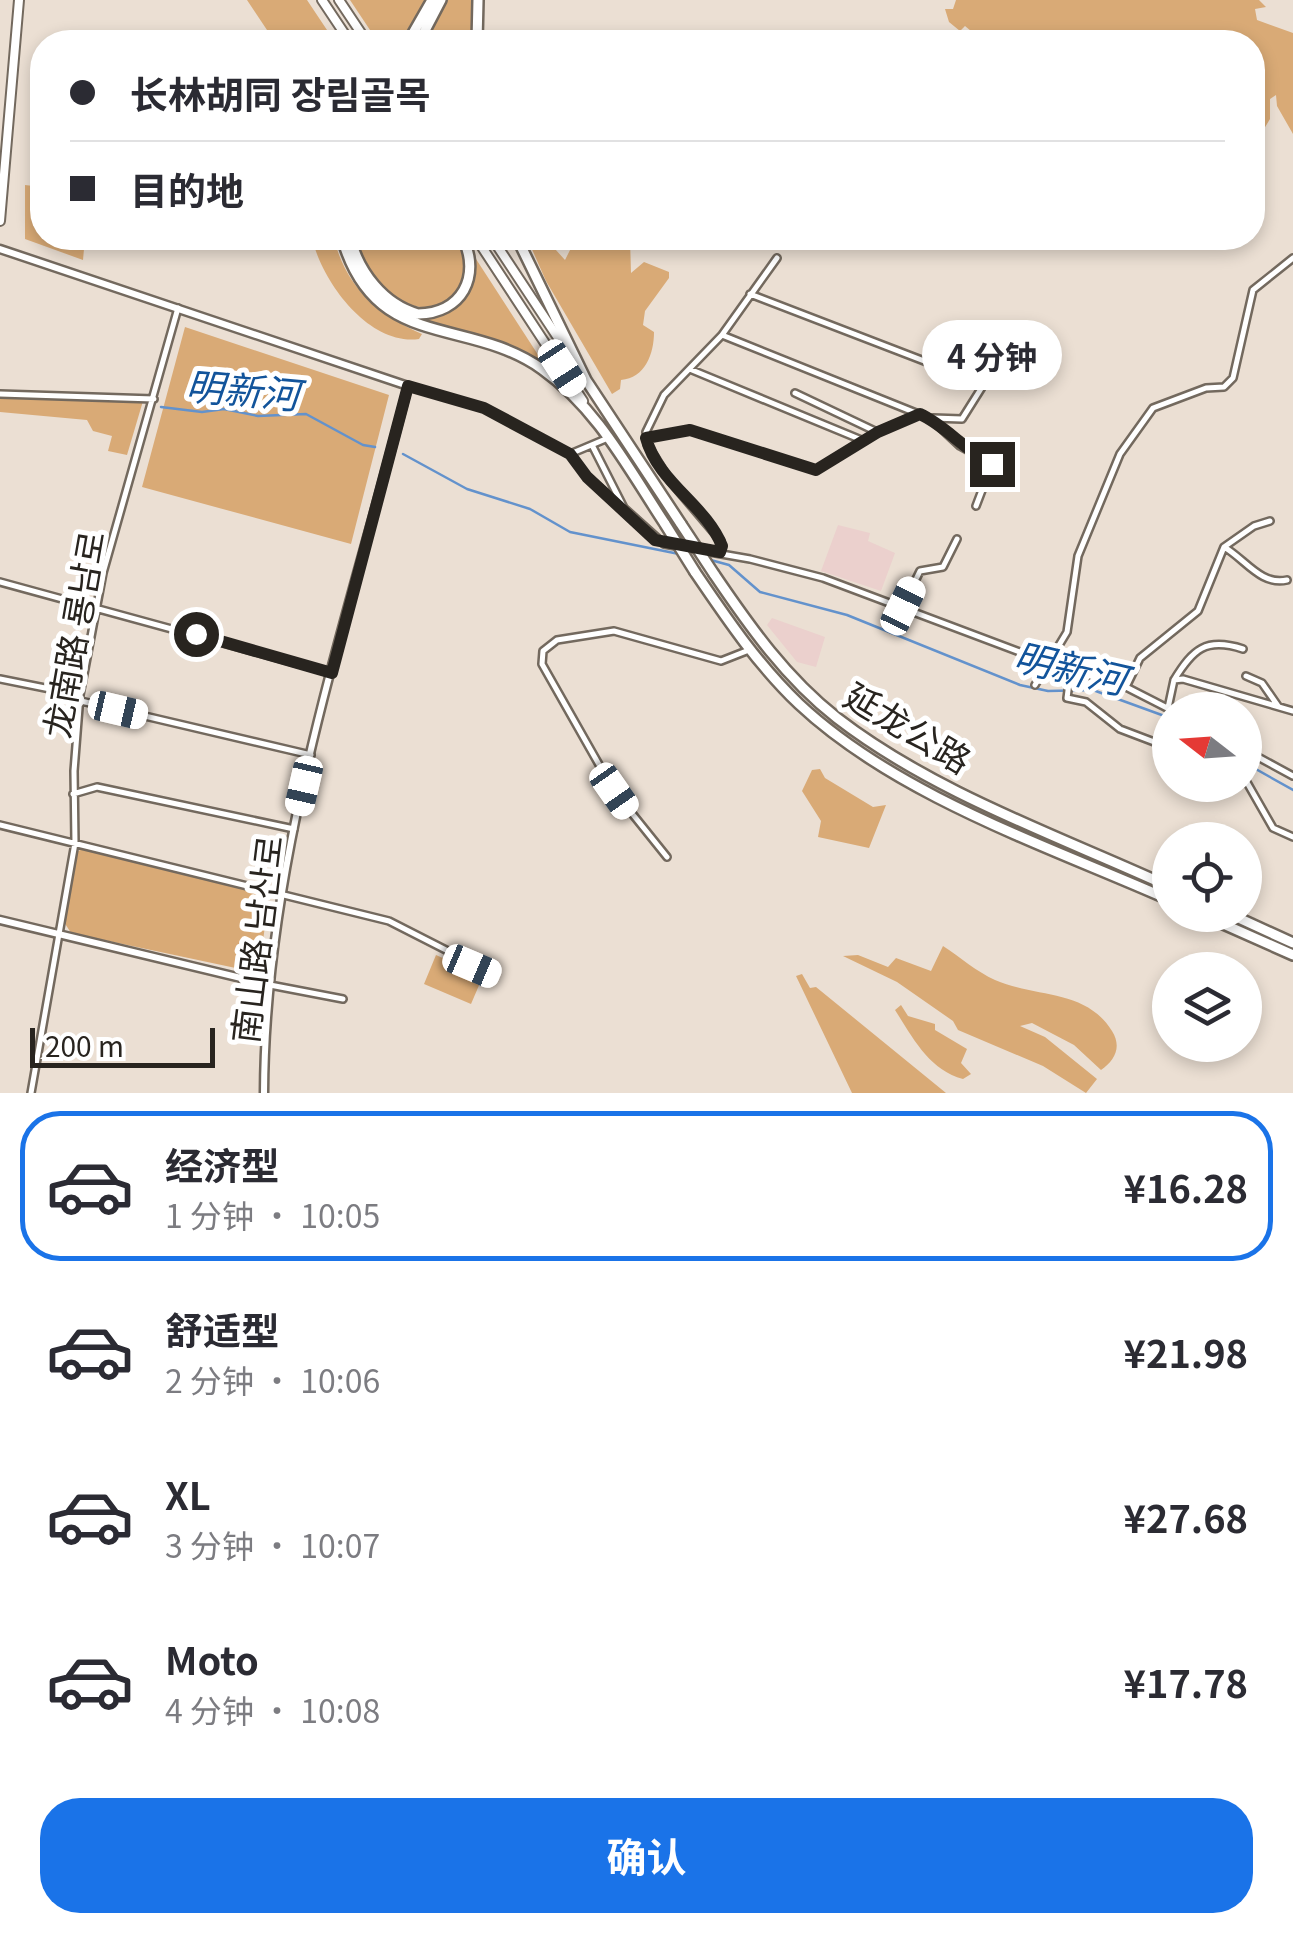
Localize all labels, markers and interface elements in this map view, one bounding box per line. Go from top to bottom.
text: 长林胡同 장림골목 [130,65,430,120]
text: 目的地 [130,161,244,216]
callout: 4 分钟 [922,319,1062,389]
text: 4 分钟 [947,332,1037,378]
car [533,335,591,401]
water label: 明新河 [184,356,309,421]
route end [970,442,1015,487]
street label: 龙南路 룡남로 [29,526,115,742]
car [876,572,930,640]
route start [174,612,219,657]
water label: 明新河 [1009,626,1140,707]
street label: 延龙公路 [836,668,982,784]
car [85,689,151,731]
north arrow [1152,692,1262,802]
map controls [1152,692,1262,1062]
car [283,753,325,819]
car [585,758,643,824]
button: locate [1152,822,1262,932]
street label: 南山路 남산로 [217,832,293,1046]
car [439,940,505,992]
button: layers [1152,952,1262,1062]
scale bar [30,1023,215,1068]
text: 200 m [45,1025,124,1065]
text: 经济型 [165,1136,279,1191]
icon: car [45,1141,135,1231]
text: ¥16.28 [1124,1159,1248,1214]
text: 1 分钟 · 10:05 [165,1191,380,1237]
text: 舒适型 [165,1301,279,1356]
icon: car [45,1306,135,1396]
text: ¥21.98 [1124,1324,1248,1379]
text: 2 分钟 · 10:06 [165,1356,380,1402]
text: XL [165,1466,211,1521]
icon: car [45,1471,135,1561]
text: ¥27.68 [1124,1489,1248,1544]
text: 3 分钟 · 10:07 [165,1521,380,1567]
text: Moto [165,1631,259,1686]
icon: car [45,1636,135,1726]
text: ¥17.78 [1124,1654,1248,1709]
text: 4 分钟 · 10:08 [165,1686,380,1732]
button: 确认 [40,1798,1253,1913]

